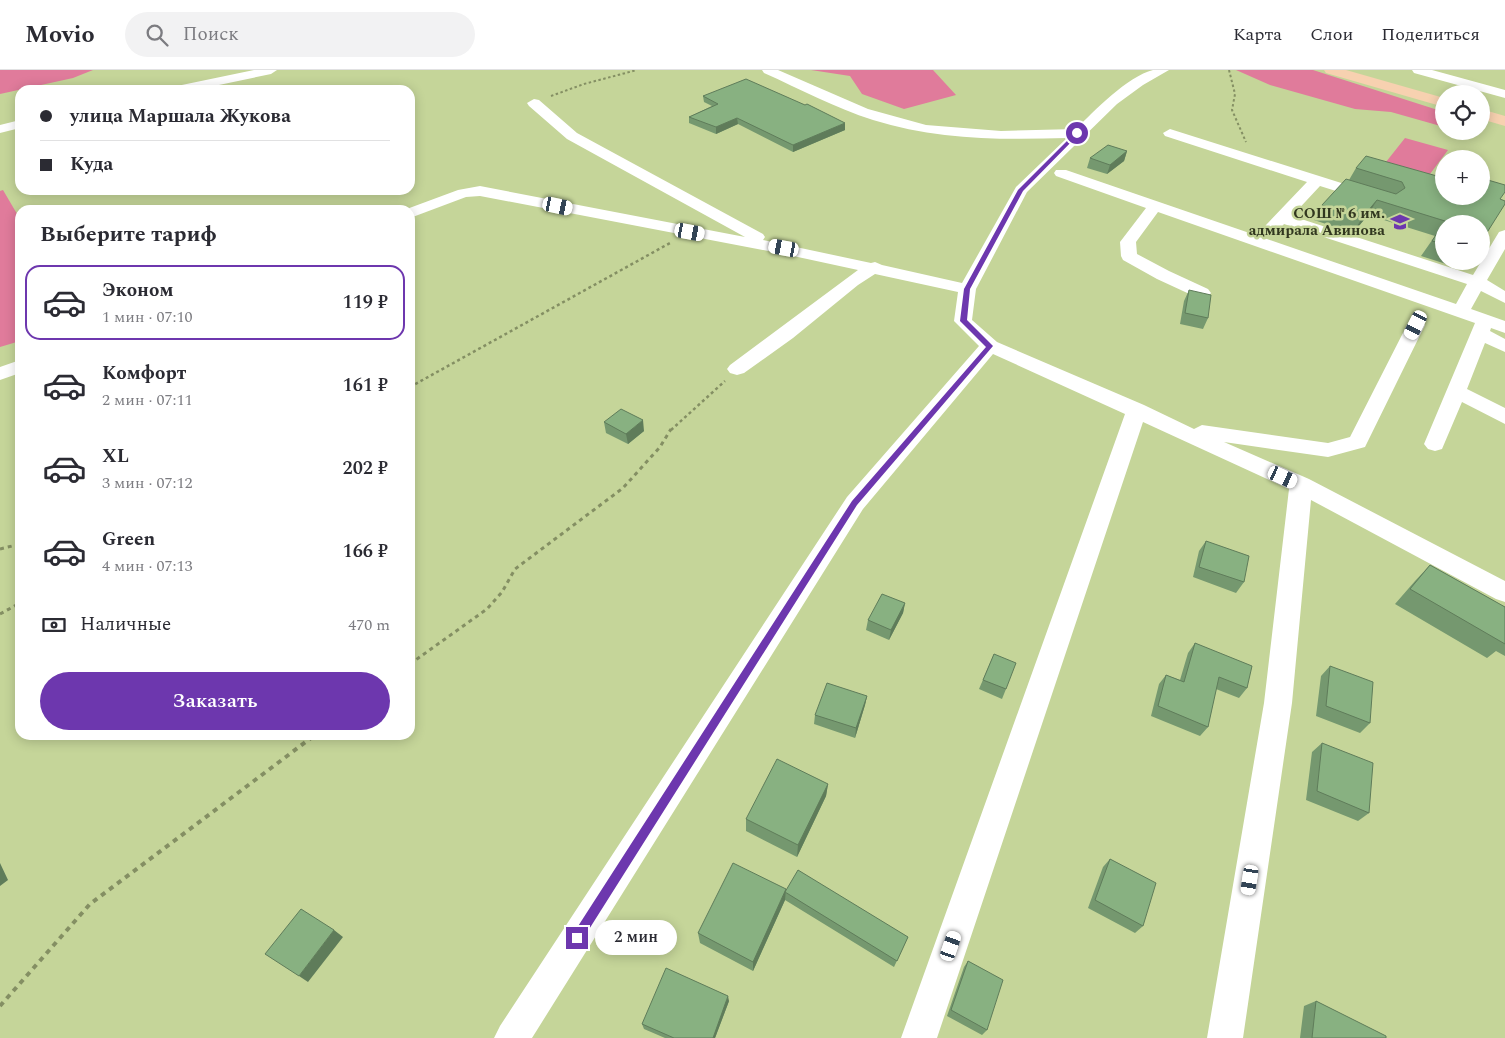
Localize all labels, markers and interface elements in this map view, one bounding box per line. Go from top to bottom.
search box [125,12,475,57]
text: Movio [25,17,95,53]
text: Поиск [183,20,239,49]
icon: search [143,21,171,49]
text: Карта [1233,21,1282,48]
text: Слои [1310,21,1353,48]
text: Поделиться [1381,21,1480,48]
map controls [1435,85,1490,270]
button: locate [1435,85,1490,140]
text: улица Маршала Жукова [70,102,291,131]
route start [1066,122,1088,144]
text: Куда [70,150,113,179]
button: + [1435,150,1490,205]
car [541,196,574,216]
place label: СОШ № 6 им. адмирала Авинова [1249,202,1385,242]
school or university icon: СОШ № 6 им. адмирала Авинова [1389,211,1411,233]
button: − [1435,215,1490,270]
text: Выберите тариф [40,218,217,251]
car [673,222,706,242]
car [767,238,800,258]
text: Эконом [102,276,173,305]
icon: car [42,280,87,325]
text: 119 ₽ [343,288,388,317]
text: 1 мин · 07:10 [102,305,192,329]
car [1402,308,1429,342]
text: Комфорт [102,359,186,388]
icon: car [42,363,87,408]
text: 161 ₽ [343,371,388,400]
text: 2 мин · 07:11 [102,388,192,412]
text: XL [102,442,129,471]
icon: car [42,446,87,491]
text: 202 ₽ [343,454,388,483]
car [1266,464,1299,490]
text: 3 мин · 07:12 [102,471,192,495]
text: Green [102,525,155,554]
icon: car [42,529,87,574]
text: 166 ₽ [343,537,388,566]
text: 4 мин · 07:13 [102,554,192,578]
text: Наличные [80,610,171,639]
icon: cash [40,611,68,639]
text: 470 m [348,613,390,637]
button: Заказать [40,672,390,730]
car [1240,864,1259,896]
callout: 2 мин [594,920,677,956]
text: 2 мин [614,925,658,949]
route end [566,927,588,949]
car [939,929,962,963]

